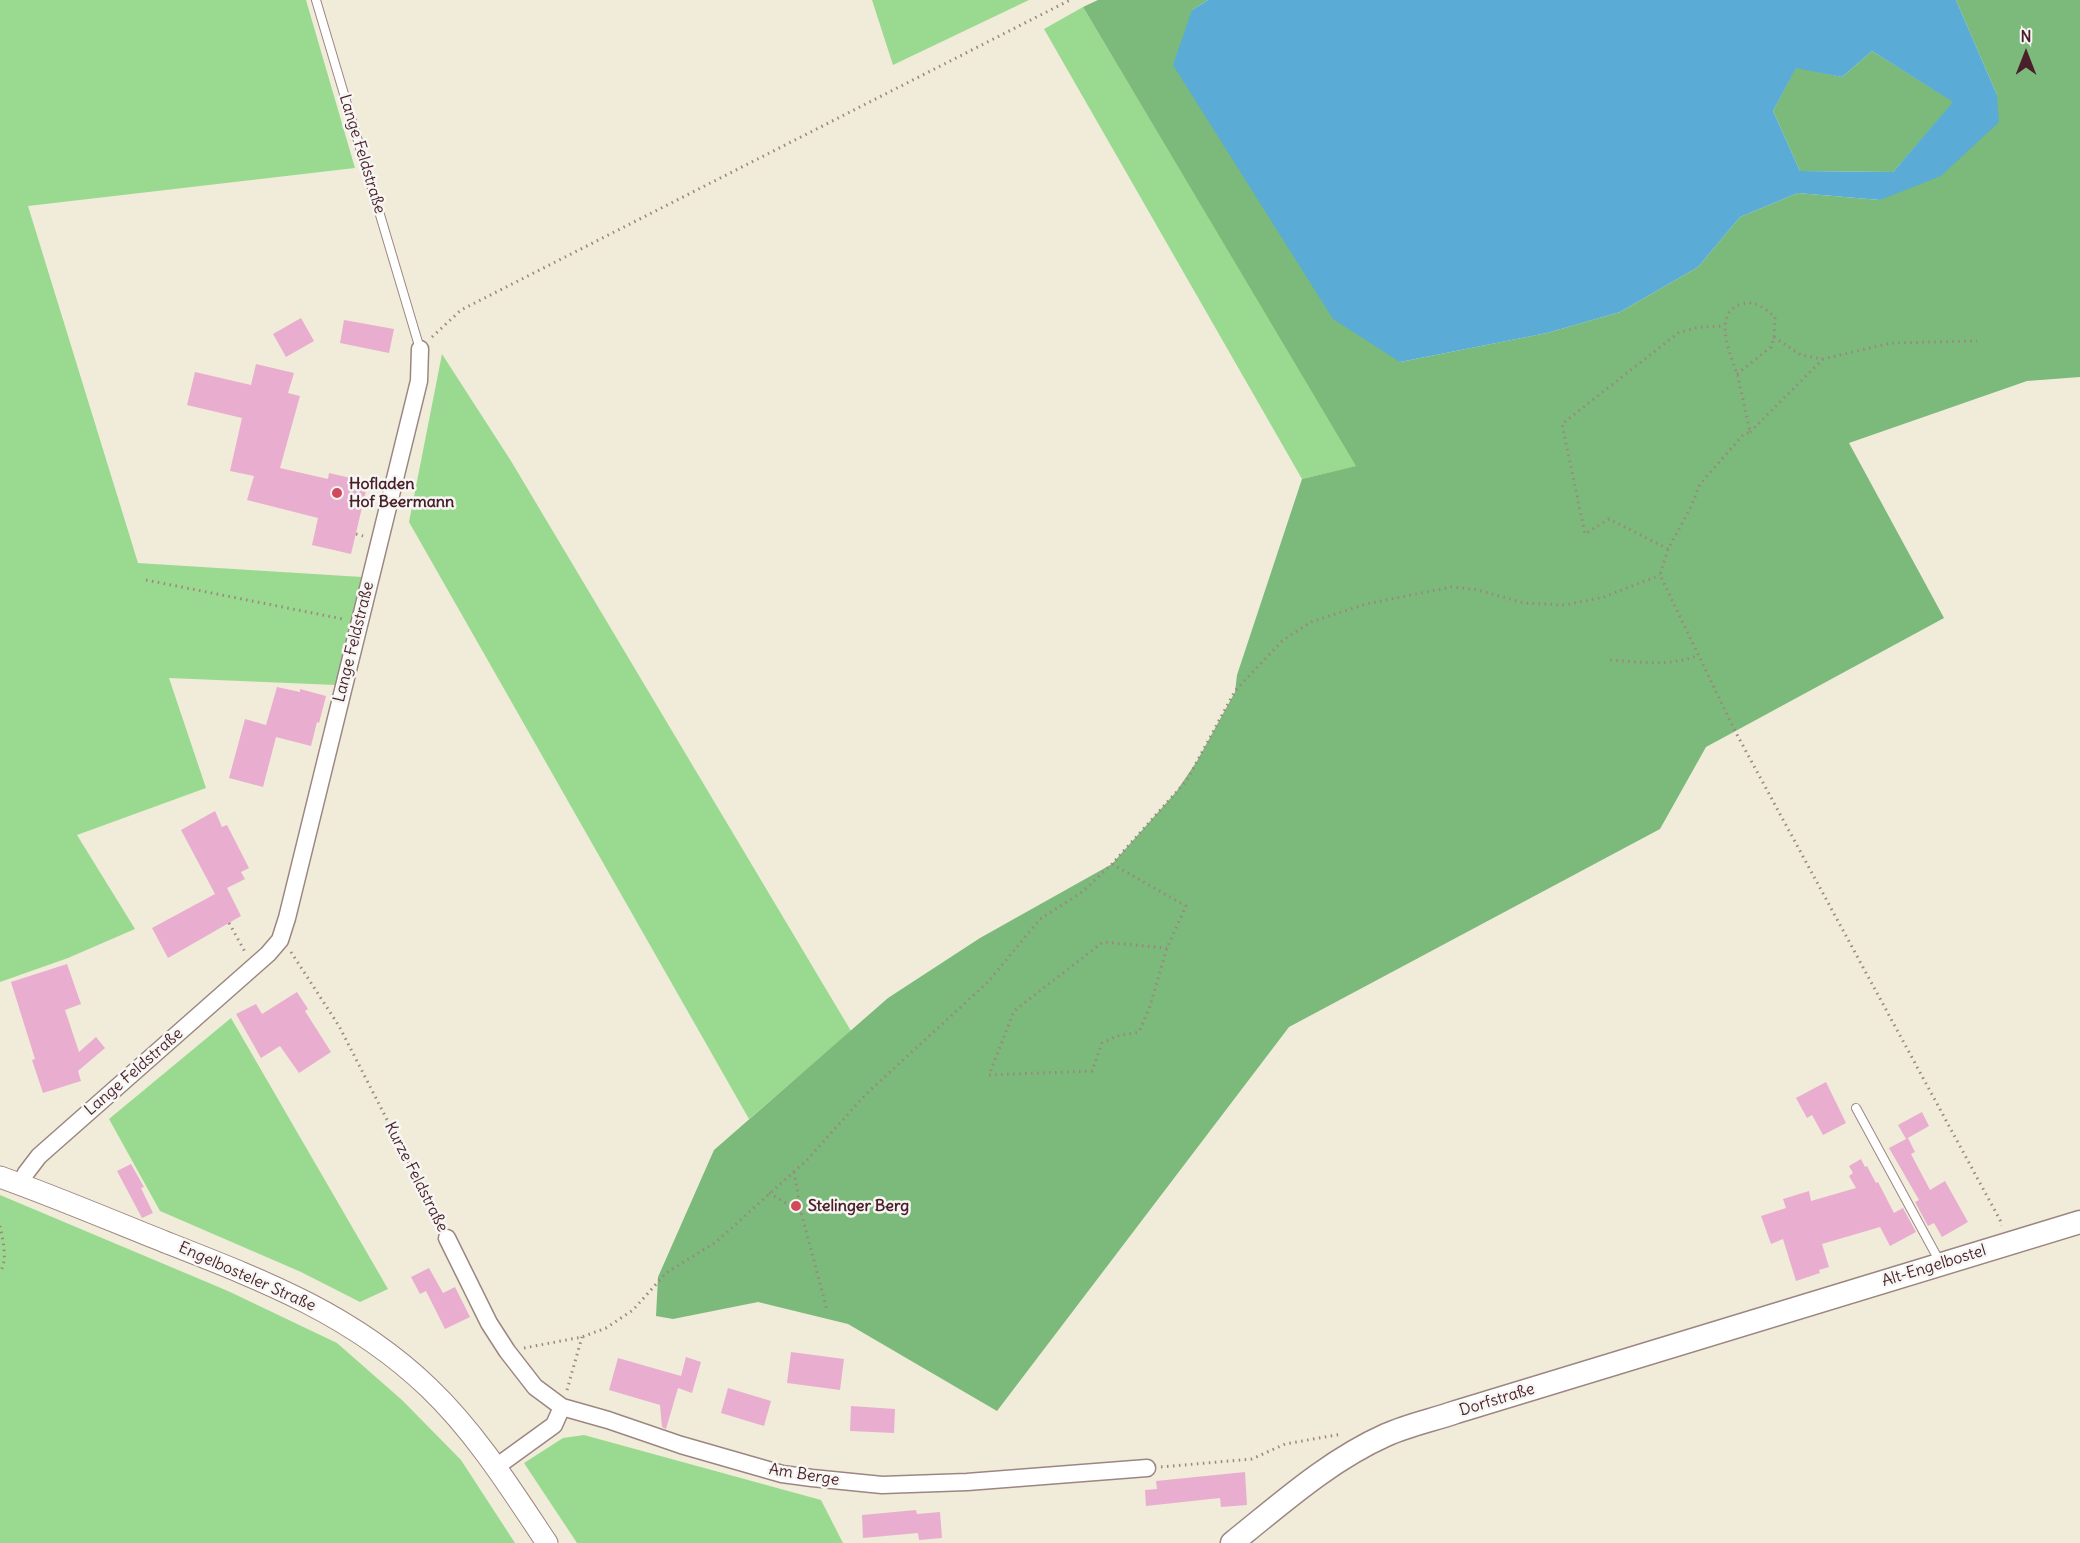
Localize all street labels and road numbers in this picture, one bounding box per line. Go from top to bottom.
street label: Lange Feldstraße [335,92,389,216]
street label: Lange Feldstraße [330,580,378,704]
street label: Lange Feldstraße [81,1024,187,1120]
street label: Kurze Feldstraße [380,1119,452,1235]
street label: Engelbosteler Straße [175,1238,319,1316]
street label: Alt-Engelbostel [1880,1241,1988,1291]
street label: Dorfstraße [1457,1379,1537,1421]
street label: Am Berge [767,1460,841,1490]

